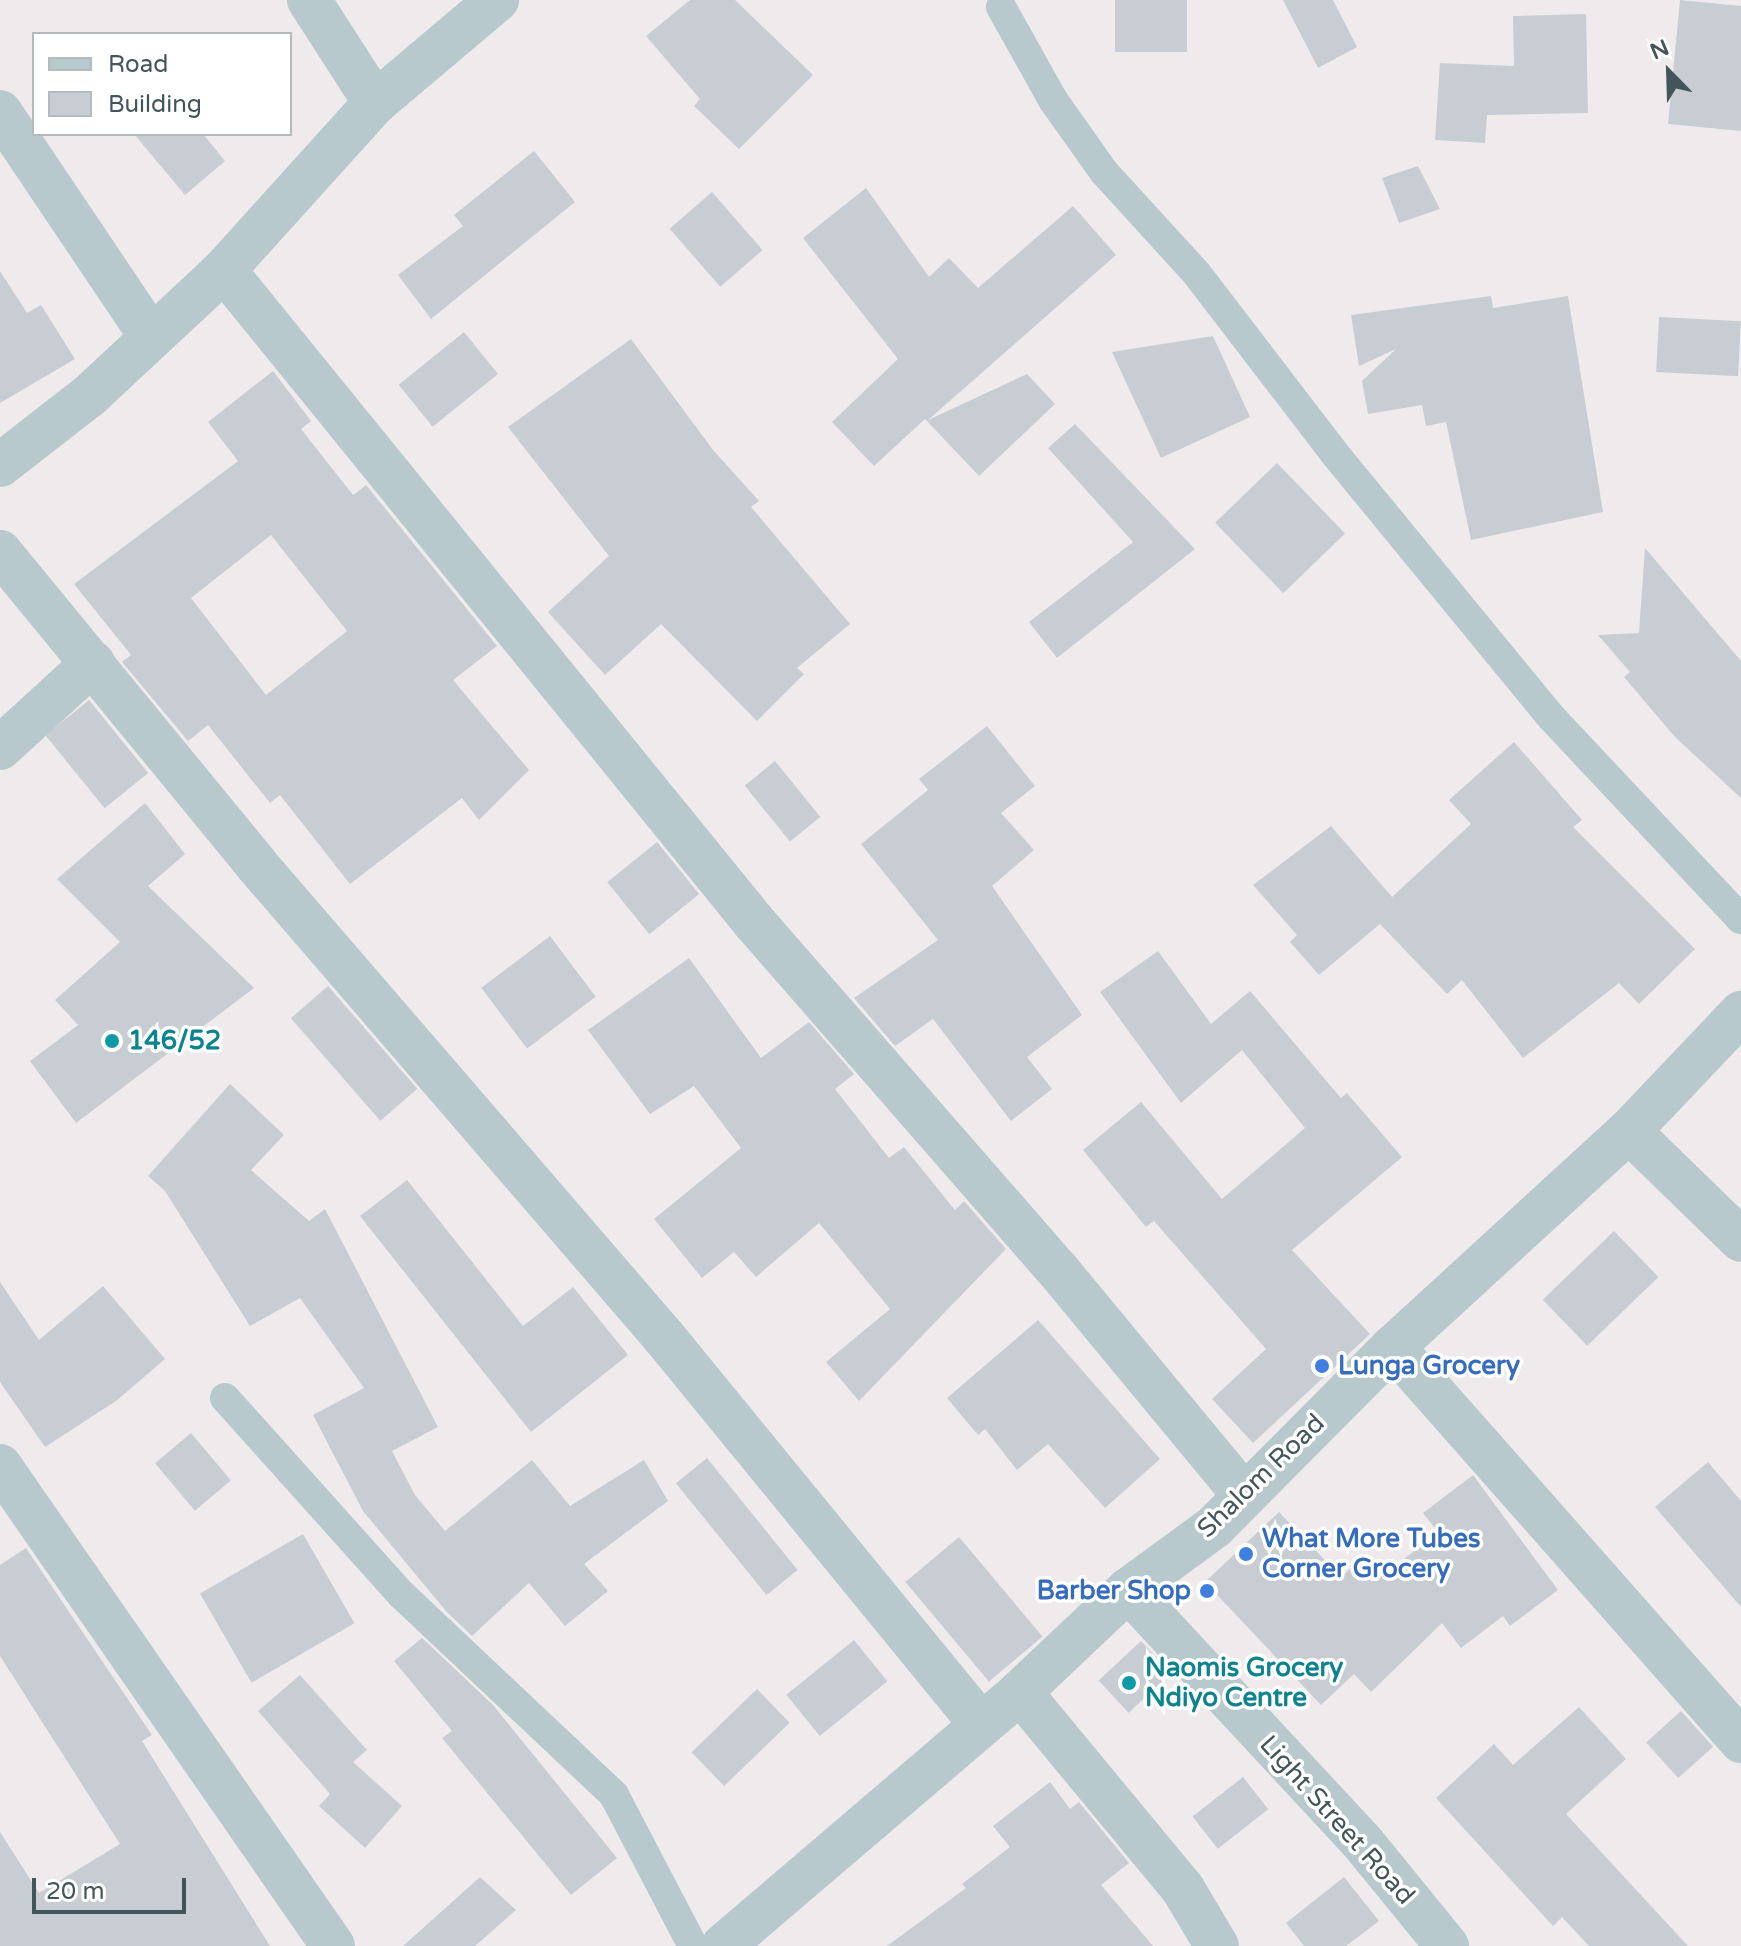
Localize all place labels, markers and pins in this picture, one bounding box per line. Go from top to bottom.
place label: 146/52 [128,1025,221,1057]
marker: 146/52 [103,1032,121,1050]
place label: Lunga Grocery [1338,1350,1520,1382]
marker: Lunga Grocery [1313,1357,1331,1375]
place label: What More Tubes Corner Grocery [1262,1523,1480,1584]
marker: What More Tubes Corner Grocery [1237,1545,1255,1563]
place label: Barber Shop [1037,1575,1191,1607]
marker: Barber Shop [1198,1582,1216,1600]
place label: Naomis Grocery Ndiyo Centre [1145,1652,1343,1714]
marker: Naomis Grocery Ndiyo Centre [1120,1674,1138,1692]

